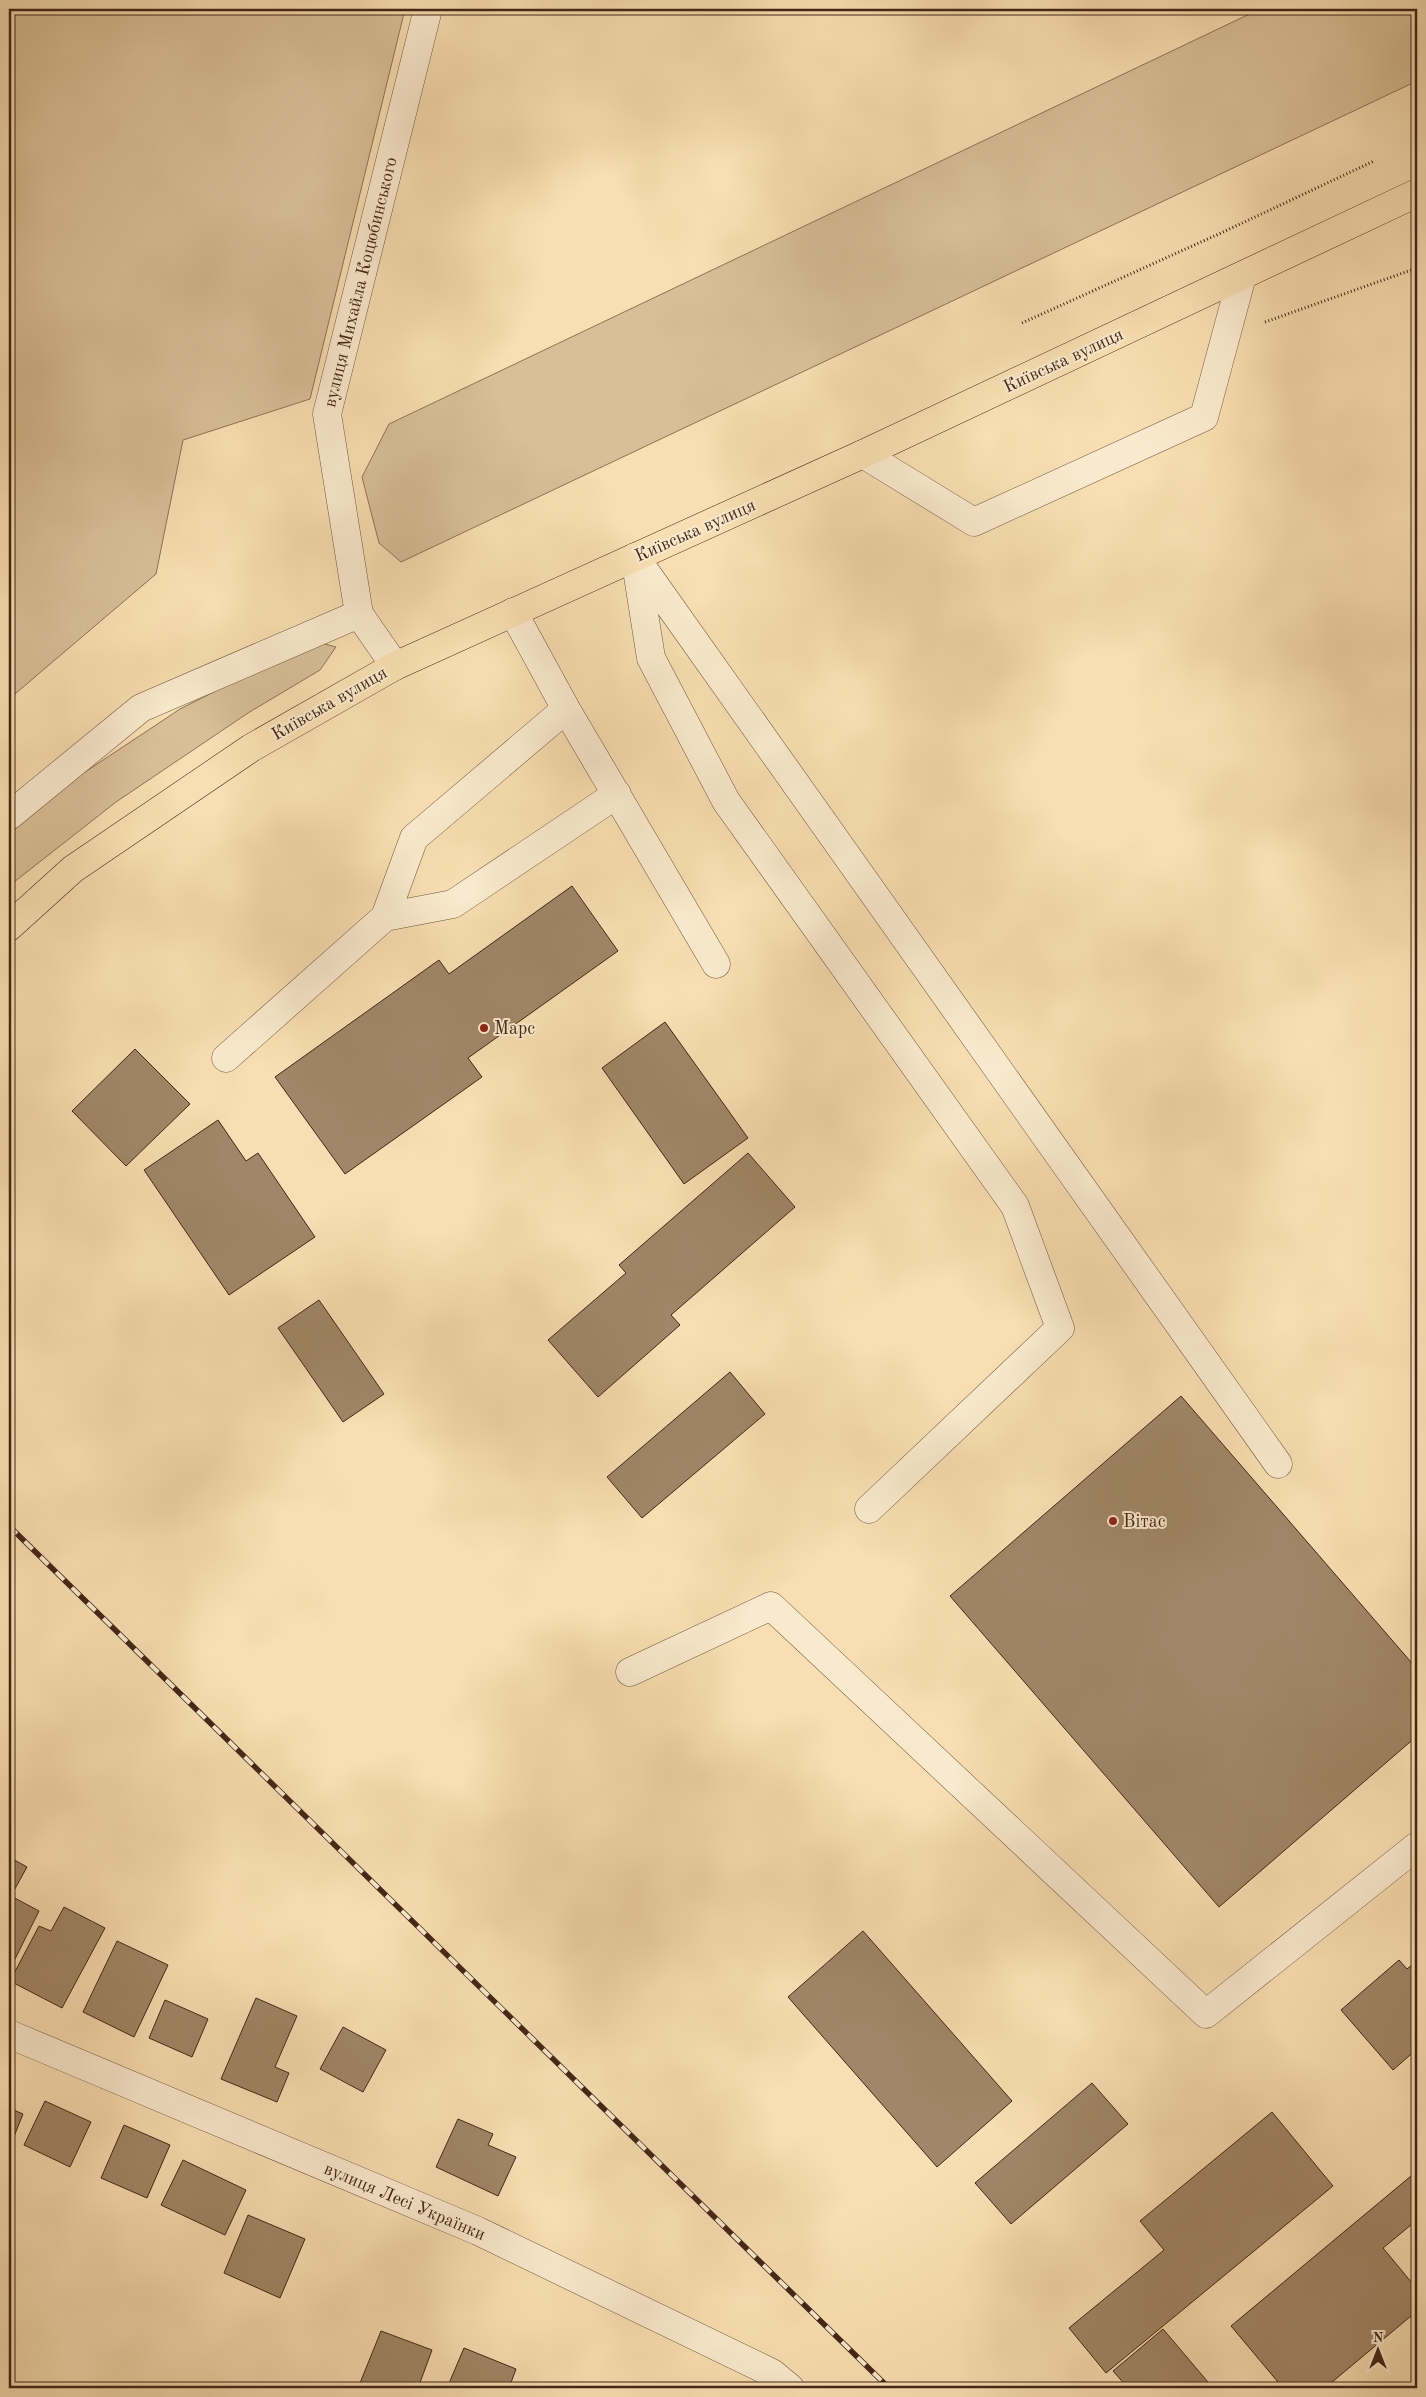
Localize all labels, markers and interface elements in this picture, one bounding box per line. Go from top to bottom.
street label: вулиця Михайла Коцюбинського [321,155,401,409]
street label: Київська вулиця [1001,325,1126,397]
street label: Київська вулиця [632,496,758,566]
street label: Київська вулиця [269,664,390,744]
place label: Марс [494,1020,535,1038]
marker: Марс [478,1022,490,1034]
place label: Вітас [1123,1513,1166,1531]
marker: Вітас [1107,1515,1119,1527]
street label: вулиця Лесі Українки [321,2160,488,2244]
north arrow [1354,2324,1404,2374]
text: N [1373,2331,1384,2345]

